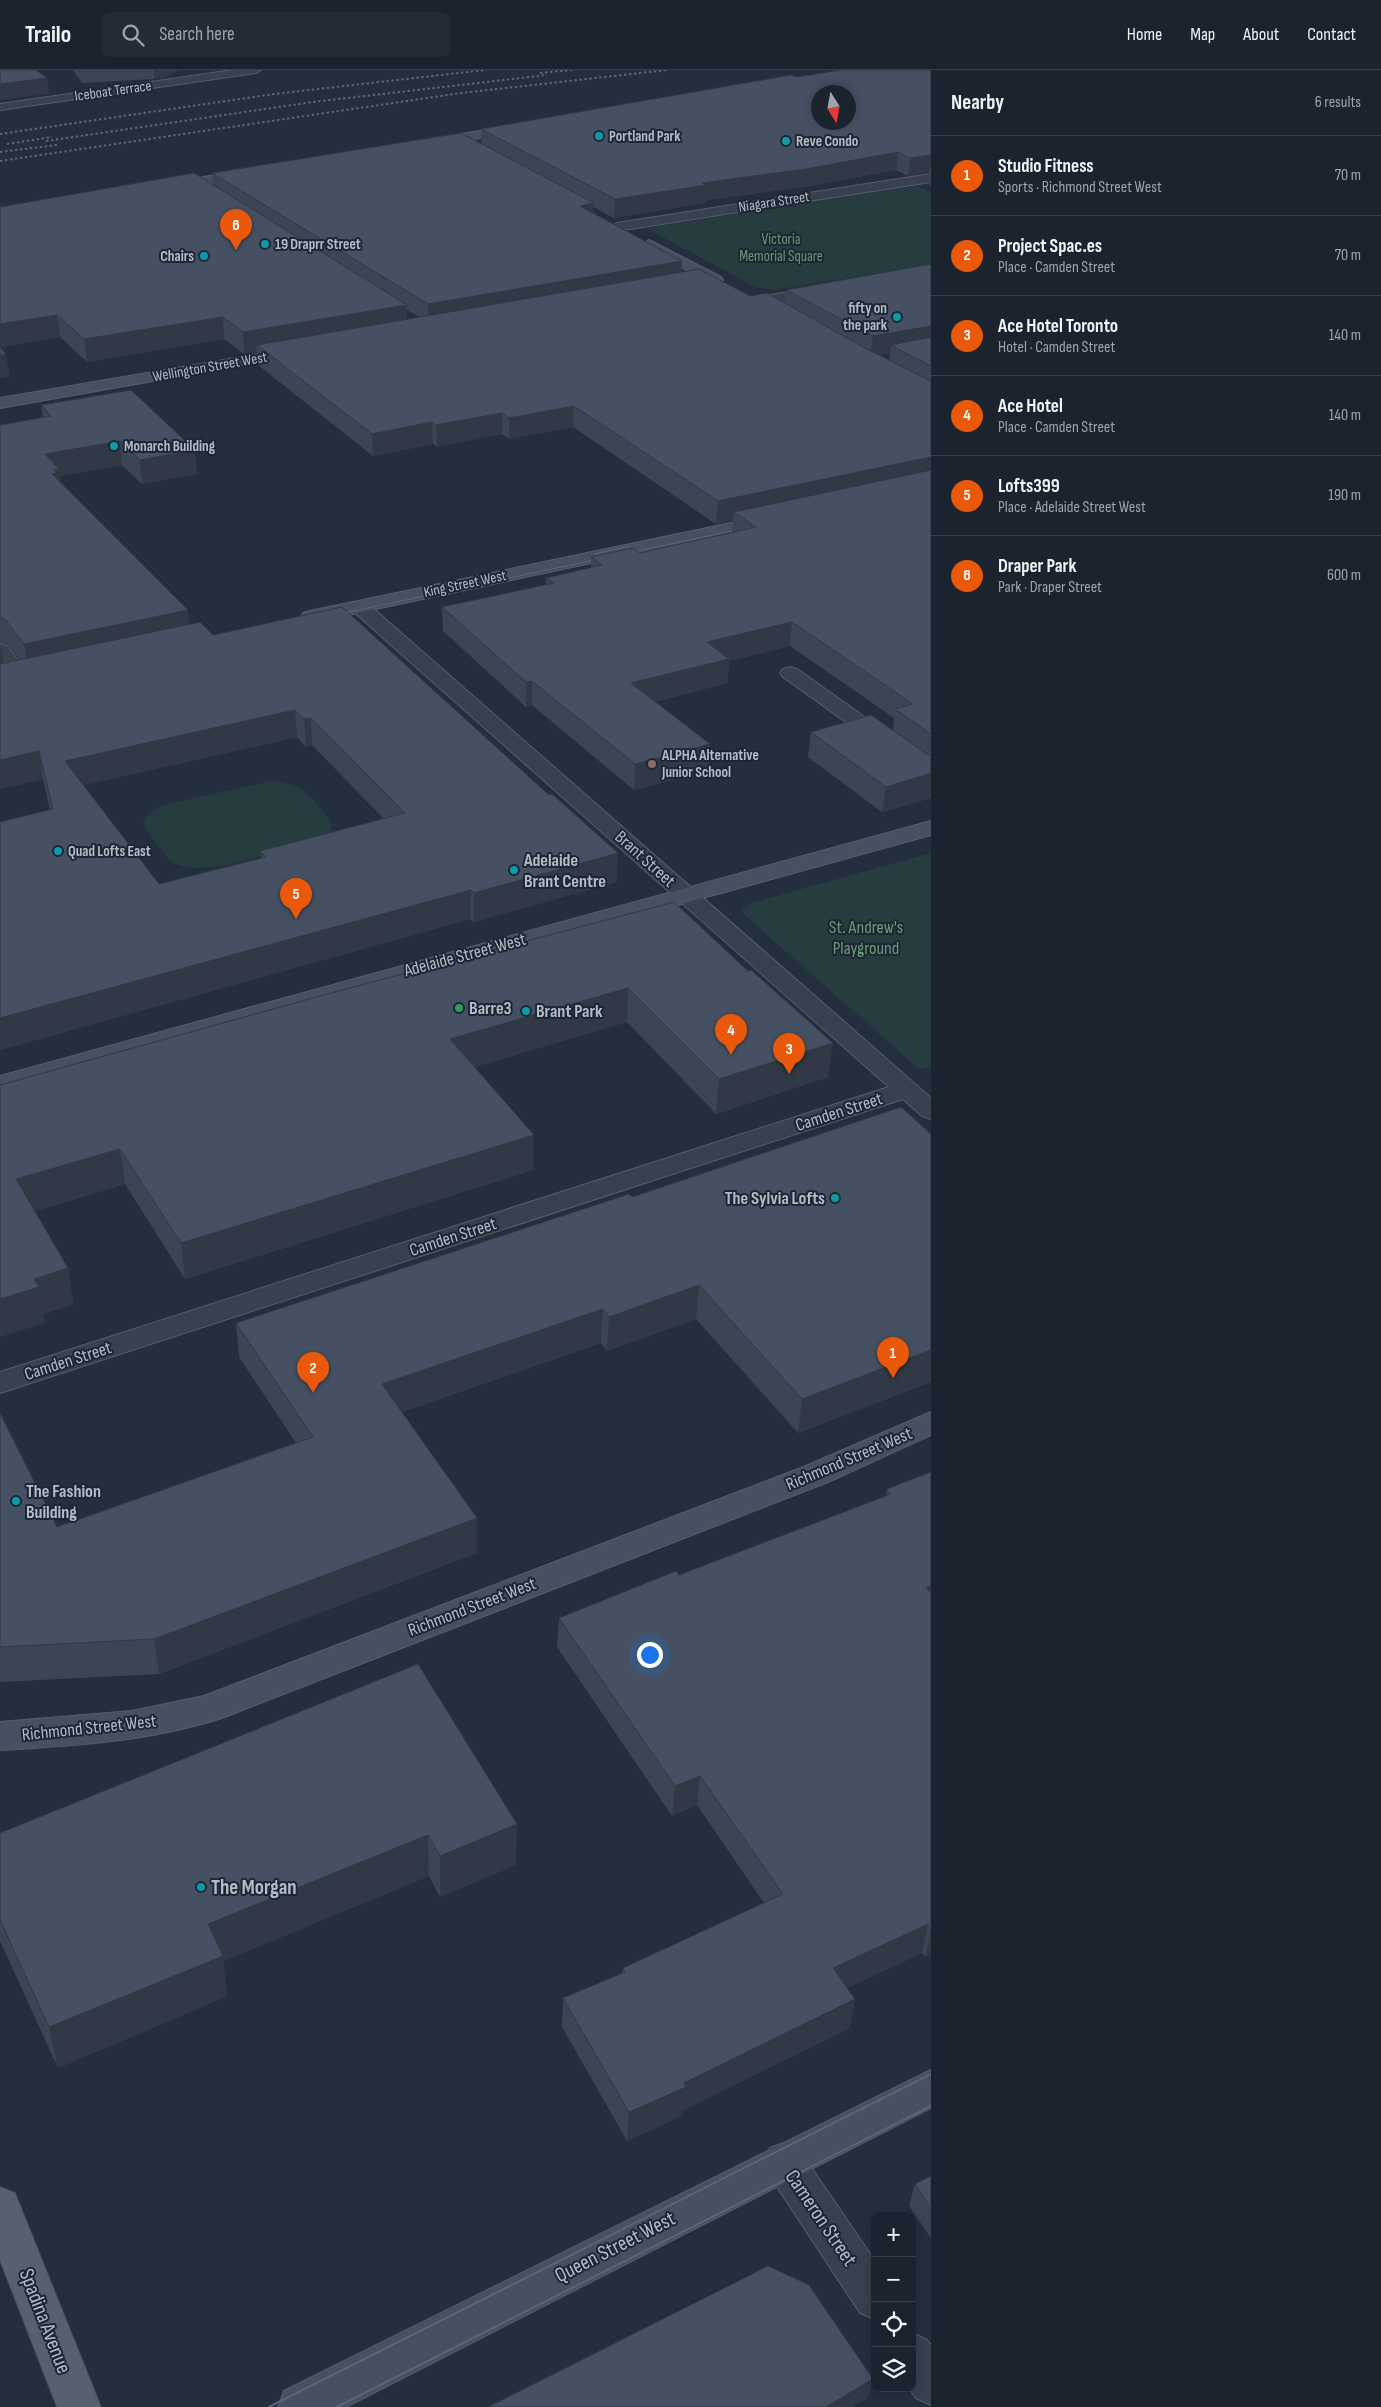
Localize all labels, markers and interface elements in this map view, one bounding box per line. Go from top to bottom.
search box [101,12,451,57]
text: Trailo [25,20,71,49]
icon: search [119,21,147,49]
text: Search here [159,23,235,46]
text: Home [1127,24,1162,45]
text: Map [1190,24,1215,45]
text: About [1243,24,1279,45]
text: Contact [1307,24,1356,45]
street label: Iceboat Terrace [73,76,153,106]
north arrow [811,85,856,130]
text: Nearby [951,90,1004,115]
text: 6 results [1315,93,1361,112]
place label: Portland Park [609,127,681,146]
marker: Portland Park [593,130,605,142]
place label: Reve Condo [796,132,858,151]
marker: Reve Condo [780,135,792,147]
text: Studio Fitness [998,155,1094,178]
text: 1 [964,166,970,185]
text: 70 m [1335,166,1361,185]
text: Sports · Richmond Street West [998,178,1162,197]
street label: Niagara Street [737,187,811,217]
pin: 6 [220,209,252,250]
park label: Victoria Memorial Square [739,230,823,266]
place label: 19 Draprr Street [275,235,361,254]
text: Project Spac.es [998,235,1102,258]
marker: 19 Draprr Street [259,238,271,250]
text: 2 [963,246,971,265]
text: 70 m [1335,246,1361,265]
place label: Chairs [160,247,194,266]
marker: Chairs [198,250,210,262]
text: Place · Camden Street [998,258,1115,277]
place label: fifty on the park [843,299,888,335]
marker: fifty on the park [891,311,903,323]
text: Ace Hotel Toronto [998,315,1118,338]
text: 3 [963,326,971,345]
text: 140 m [1329,326,1361,345]
text: Hotel · Camden Street [998,338,1115,357]
street label: Wellington Street West [151,348,269,386]
text: Ace Hotel [998,395,1063,418]
text: 4 [963,406,971,425]
text: 140 m [1329,406,1361,425]
text: Place · Camden Street [998,418,1115,437]
place label: Monarch Building [124,437,216,456]
marker: Monarch Building [108,440,120,452]
text: Lofts399 [998,475,1060,498]
text: 5 [963,486,971,505]
text: 190 m [1328,486,1361,505]
text: Place · Adelaide Street West [998,498,1146,517]
text: Draper Park [998,555,1076,578]
street label: King Street West [422,566,508,602]
text: 6 [963,566,971,585]
text: 600 m [1327,566,1361,585]
text: Park · Draper Street [998,578,1102,597]
place label: ALPHA Alternative Junior School [661,746,759,782]
marker: ALPHA Alternative Junior School [646,758,658,770]
street label: Brant Street [610,826,680,892]
place label: Quad Lofts East [68,842,151,861]
marker: Quad Lofts East [52,845,64,857]
place label: Adelaide Brant Centre [523,850,606,892]
marker: Adelaide Brant Centre [508,864,520,876]
pin: 5 [280,878,312,919]
park label: St. Andrew's Playground [829,917,903,959]
street label: Adelaide Street West [401,929,529,982]
place label: Barre3 [469,998,512,1019]
place label: Brant Park [536,1001,603,1022]
marker: Barre3 [453,1002,465,1014]
marker: Brant Park [520,1005,532,1017]
pin: 4 [715,1014,747,1055]
pin: 3 [773,1033,805,1074]
street label: Camden Street [793,1088,886,1136]
place label: The Sylvia Lofts [725,1188,825,1209]
marker: The Sylvia Lofts [829,1192,841,1204]
street label: Camden Street [407,1213,500,1261]
street label: Camden Street [22,1337,115,1385]
pin: 1 [877,1337,909,1378]
pin: 2 [297,1352,329,1393]
street label: Richmond Street West [783,1423,916,1495]
place label: The Fashion Building [26,1481,101,1523]
marker: The Fashion Building [10,1495,22,1507]
street label: Richmond Street West [405,1573,539,1641]
your location [637,1642,663,1668]
street label: Richmond Street West [21,1710,158,1746]
place label: The Morgan [211,1875,297,1900]
marker: The Morgan [195,1881,207,1893]
street label: Cameron Street [780,2165,862,2271]
street label: Queen Street West [551,2206,679,2288]
map controls [871,2212,916,2392]
button: + [871,2212,916,2257]
button: − [871,2257,916,2302]
street label: Spadina Avenue [14,2265,76,2377]
button: locate [871,2302,916,2347]
button: layers [871,2347,916,2392]

